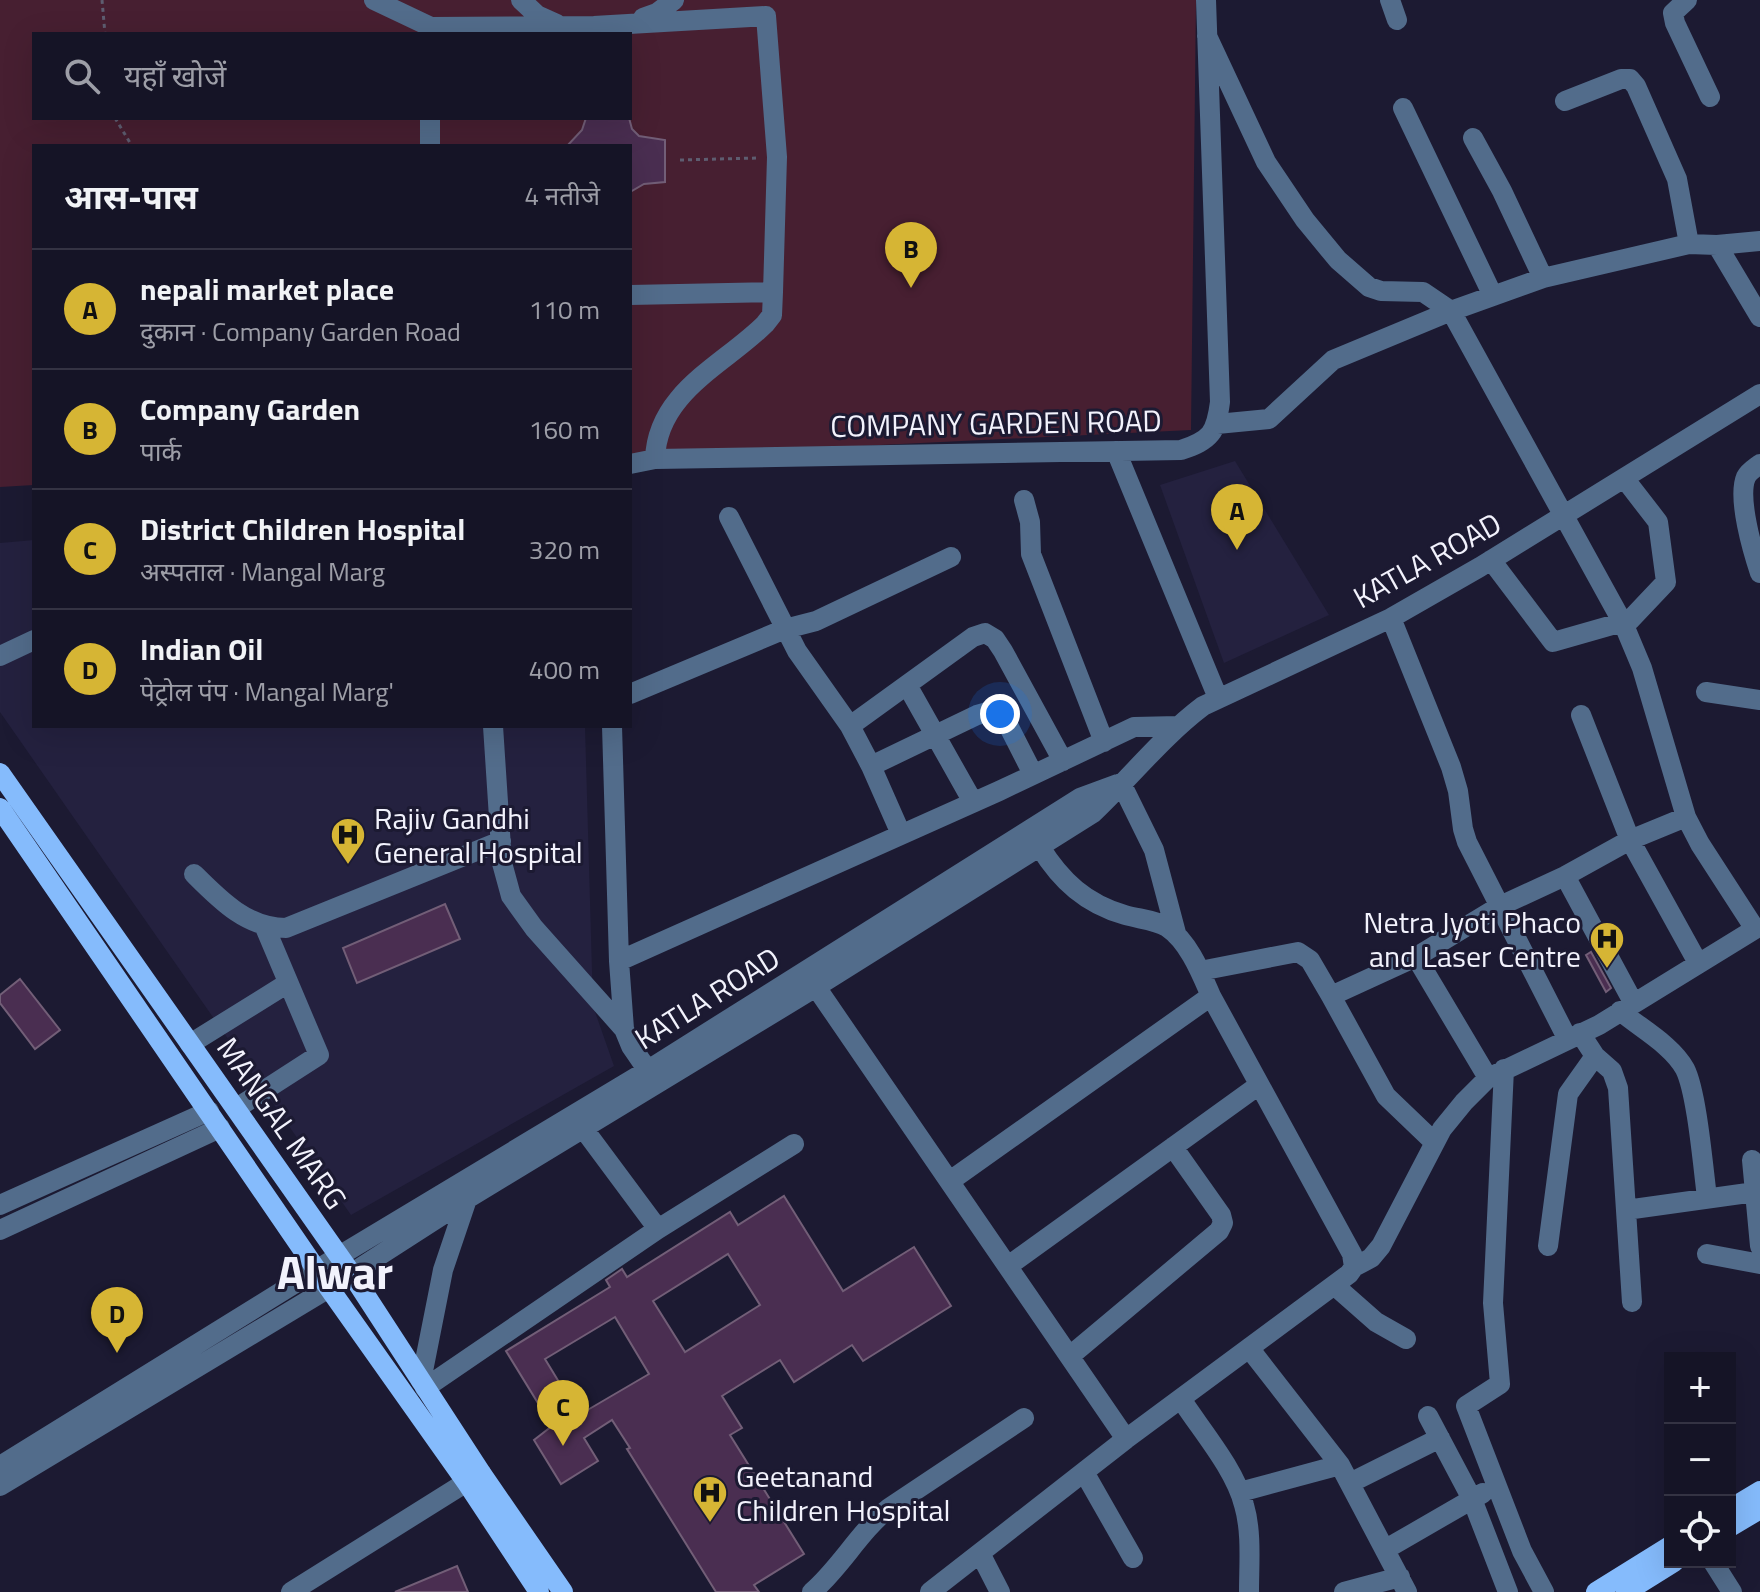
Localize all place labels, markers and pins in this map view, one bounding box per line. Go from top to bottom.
pin: B [885,222,937,288]
pin: A [1211,484,1263,550]
place label: Rajiv Gandhi General Hospital [374,795,583,875]
hospital icon: Rajiv Gandhi General Hospital [329,816,367,866]
place label: Netra Jyoti Phaco and Laser Centre [1363,899,1581,979]
hospital icon: Netra Jyoti Phaco and Laser Centre [1588,920,1626,970]
pin: D [91,1287,143,1353]
pin: C [537,1380,589,1446]
place label: Geetanand Children Hospital [736,1453,951,1533]
hospital icon: Geetanand Children Hospital [691,1474,729,1524]

